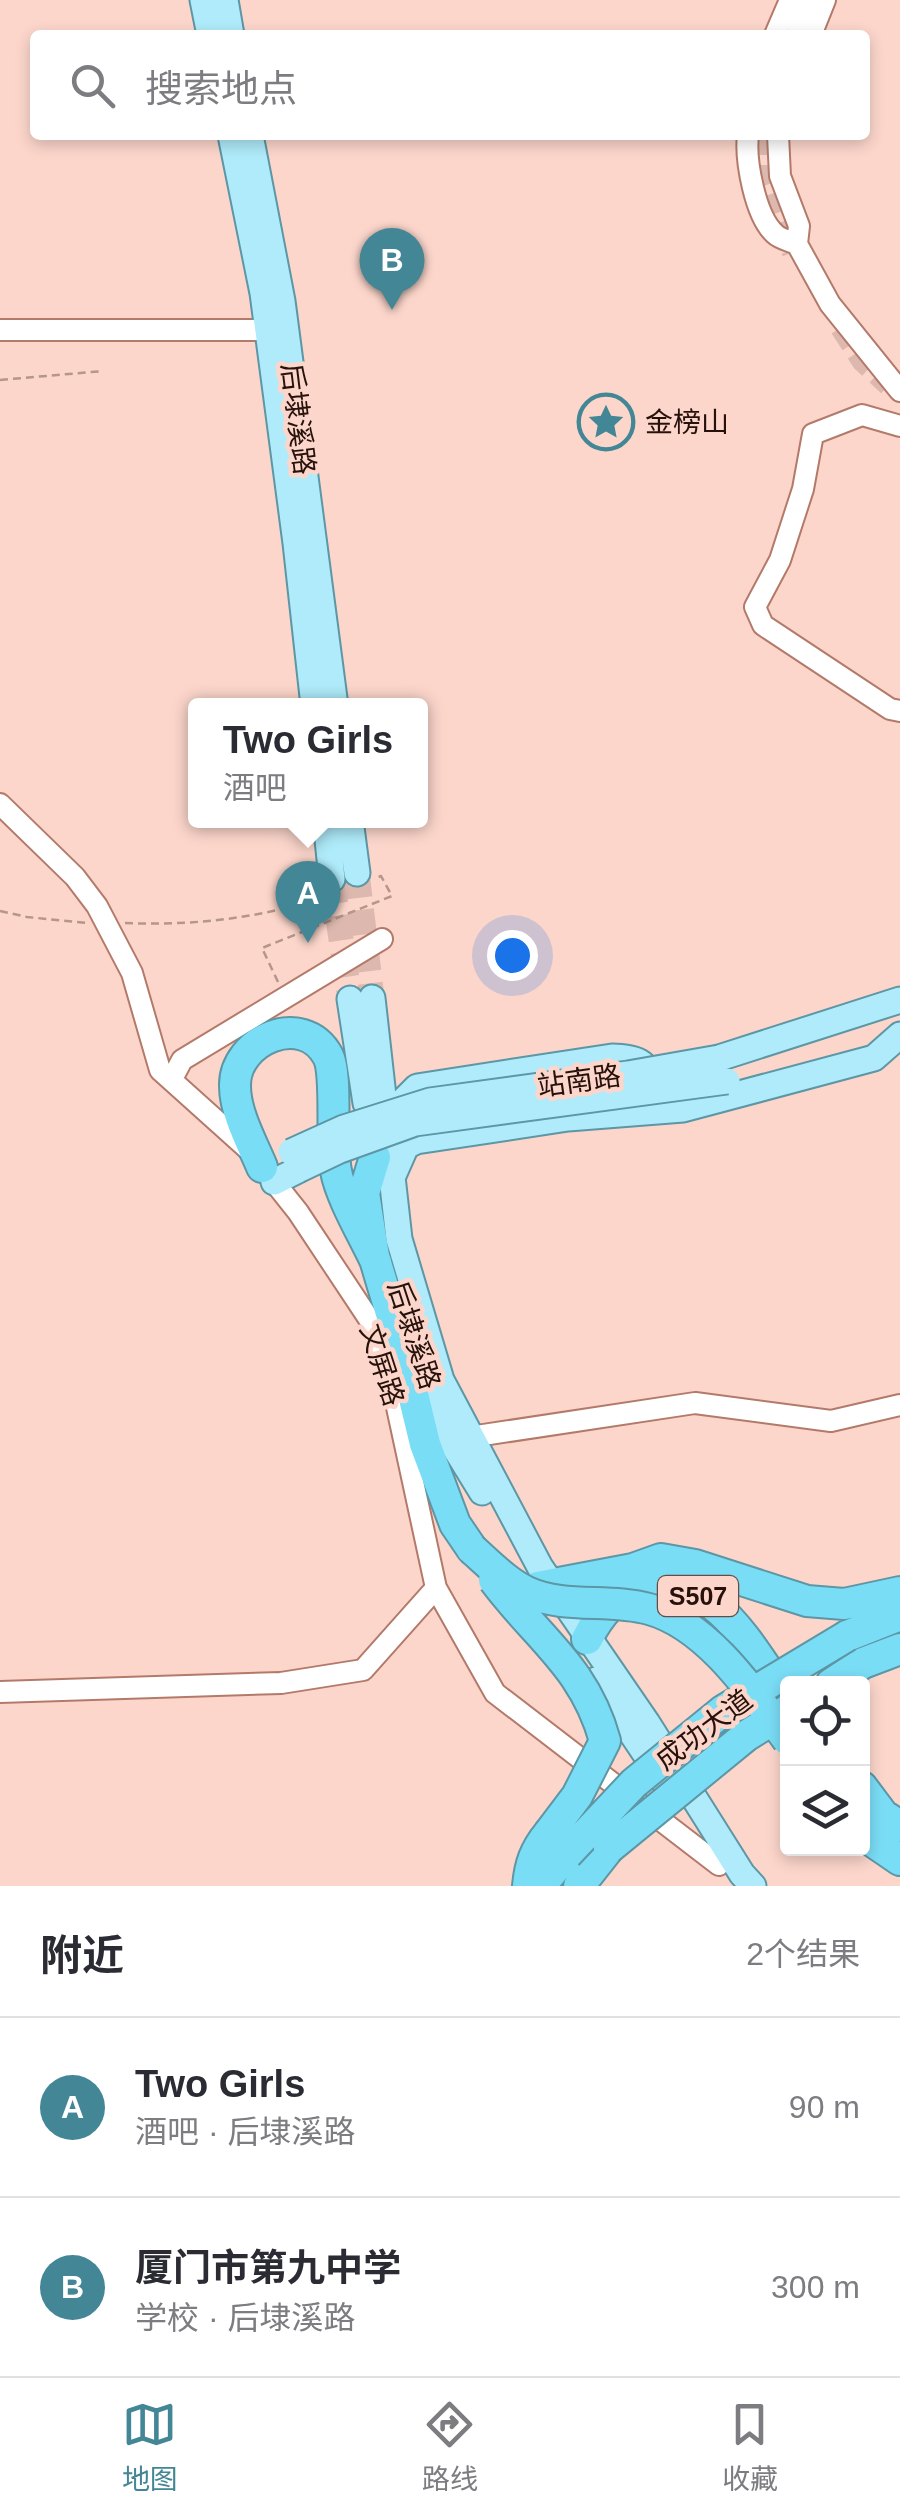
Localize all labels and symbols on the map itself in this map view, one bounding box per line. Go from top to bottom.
pin: B [360,228,424,310]
street label: 后埭溪路 [276,362,320,476]
place icon: 金榜山 [576,392,636,452]
place label: 金榜山 [645,407,729,438]
pin: A [276,860,340,943]
your location [487,930,538,981]
street label: 站南路 [535,1060,623,1102]
street label: 后埭溪路 [382,1277,446,1393]
street label: 文屏路 [354,1320,410,1410]
road number: S507 [658,1576,738,1616]
street label: 成功大道 [650,1684,758,1776]

